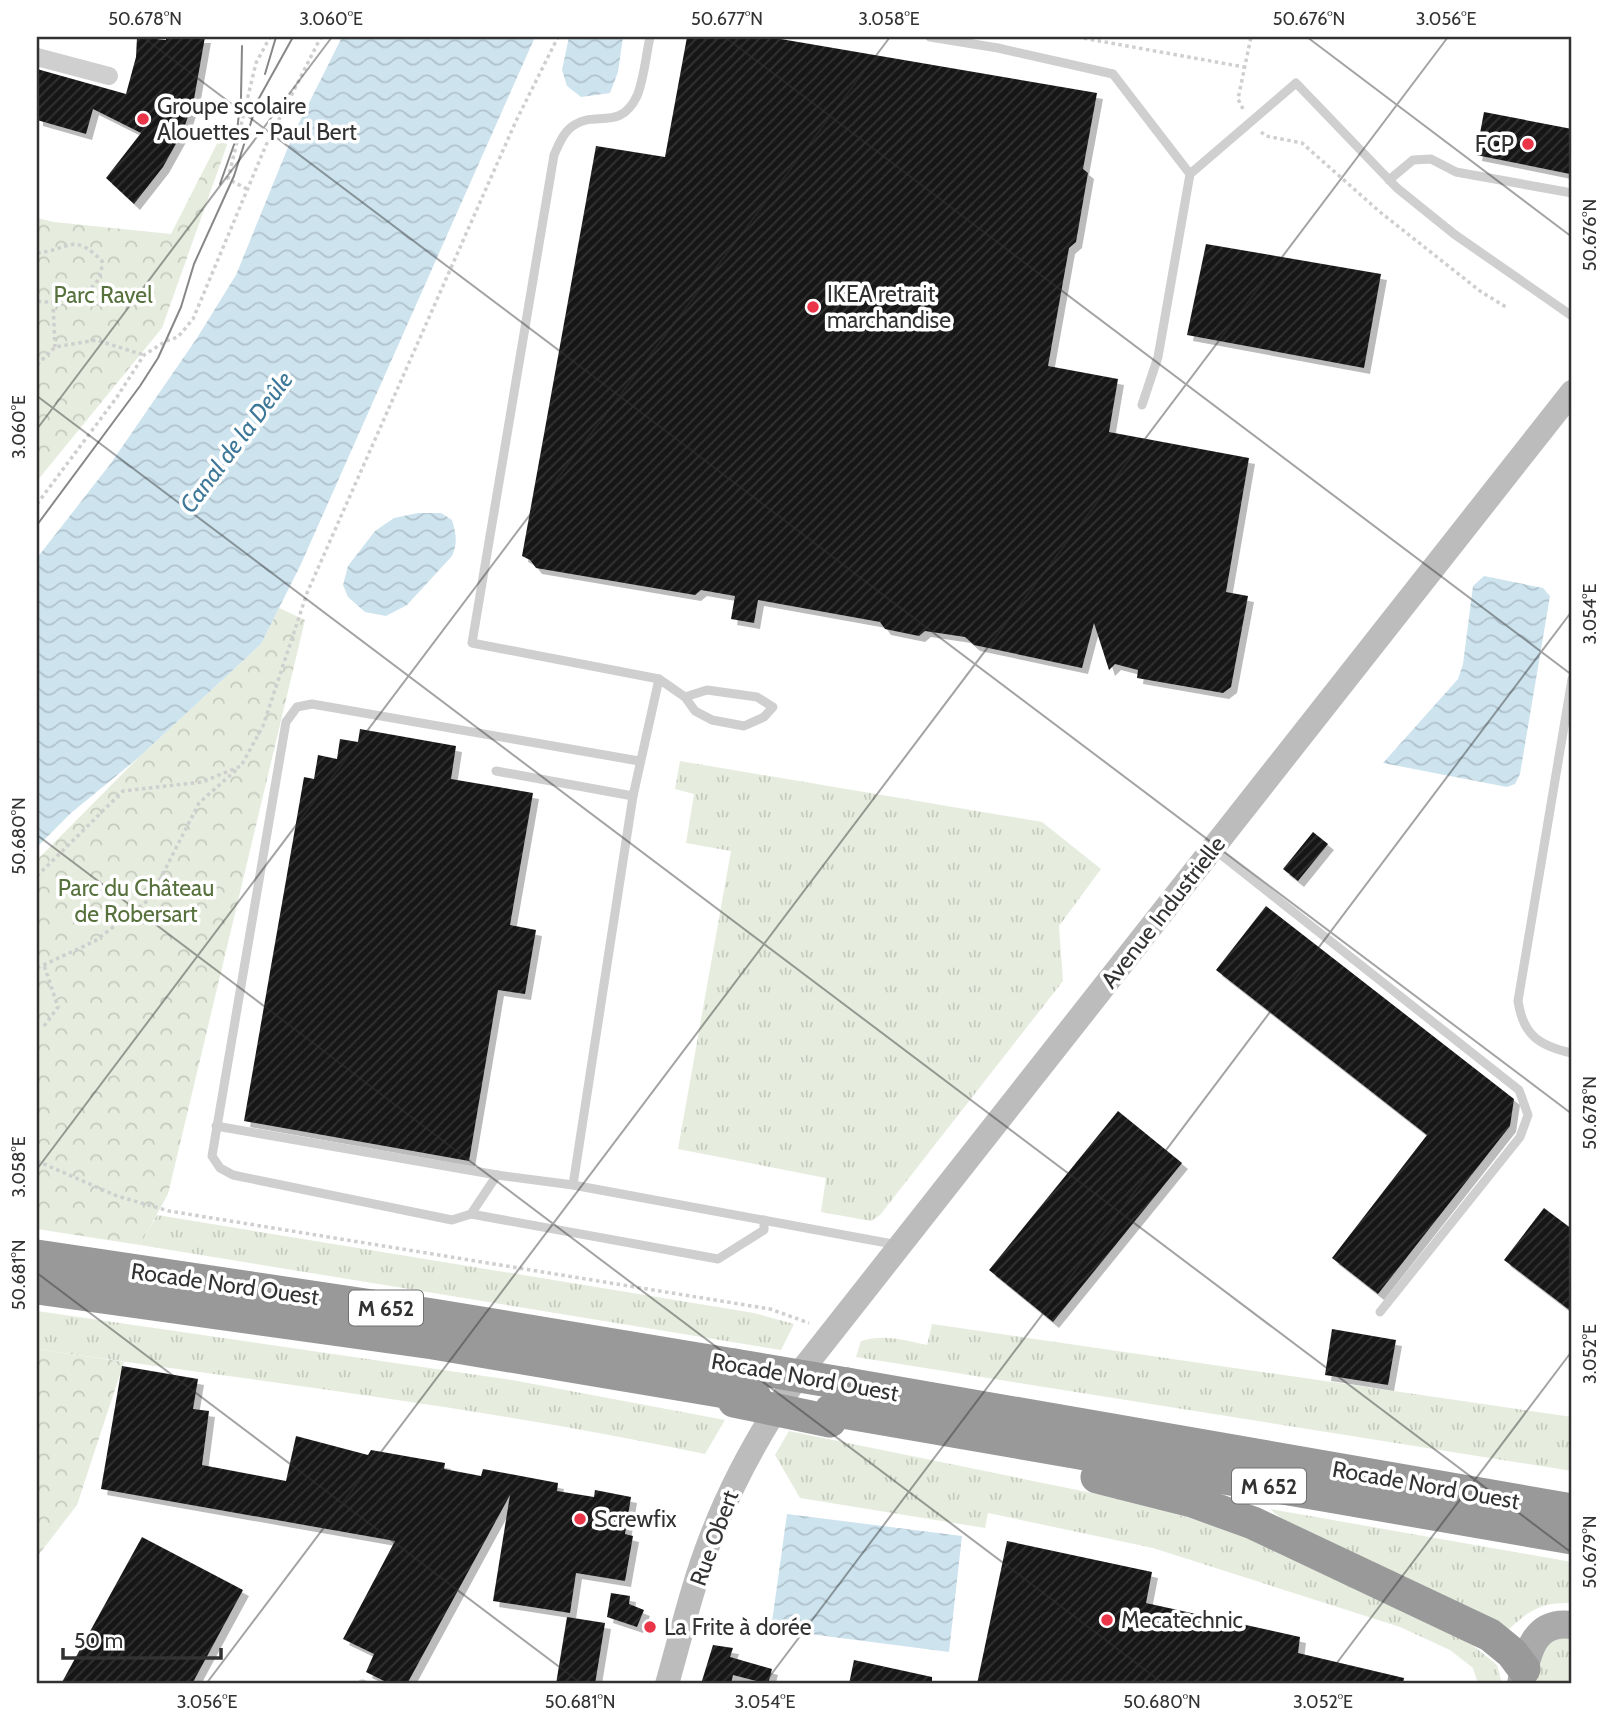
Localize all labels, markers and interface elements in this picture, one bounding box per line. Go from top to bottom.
text: 50.678°N [108,8,182,30]
text: 3.060°E [299,8,363,30]
text: 50.677°N [691,8,763,30]
text: 3.058°E [858,8,920,30]
text: 50.676°N [1273,8,1345,30]
text: 3.056°E [1416,8,1476,30]
place label: Groupe scolaire Alouettes - Paul Bert [157,92,357,146]
marker: Groupe scolaire Alouettes - Paul Bert [135,111,151,127]
place label: FCP [1475,130,1514,158]
marker: FCP [1520,136,1536,152]
text: 50.676°N [1579,199,1601,271]
place label: IKEA retrait marchandise [827,280,951,334]
park label: Parc Ravel [53,281,153,309]
marker: IKEA retrait marchandise [805,299,821,315]
water label: Canal de la Deûle [173,366,299,518]
text: 3.060°E [8,395,30,459]
text: 3.054°E [1579,584,1601,644]
text: 50.680°N [8,797,30,875]
street label: Avenue Industrielle [1095,830,1231,994]
park label: Parc du Château de Robersart [58,874,214,928]
text: 50.678°N [1579,1076,1601,1150]
text: 3.058°E [8,1136,30,1198]
text: 50.681°N [8,1240,30,1310]
street label: Rocade Nord Ouest [129,1257,321,1311]
road number: M 652 [349,1290,423,1326]
text: 3.052°E [1579,1324,1601,1384]
street label: Rocade Nord Ouest [709,1347,901,1407]
street label: Rocade Nord Ouest [1330,1455,1522,1515]
road number: M 652 [1232,1468,1306,1504]
street label: Rue Obert [684,1486,744,1590]
place label: Screwfix [594,1505,677,1533]
marker: Screwfix [572,1511,588,1527]
text: 50.679°N [1579,1516,1601,1589]
place label: Mecatechnic [1121,1606,1243,1634]
marker: Mecatechnic [1099,1612,1115,1628]
place label: La Frite à dorée [664,1613,812,1641]
scale bar [63,1616,220,1660]
marker: La Frite à dorée [642,1619,658,1635]
text: 50 m [74,1628,123,1653]
text: 3.056°E [177,1691,237,1713]
text: 50.681°N [545,1691,615,1713]
text: 3.054°E [735,1691,795,1713]
text: 50.680°N [1123,1691,1201,1713]
text: 3.052°E [1293,1691,1353,1713]

